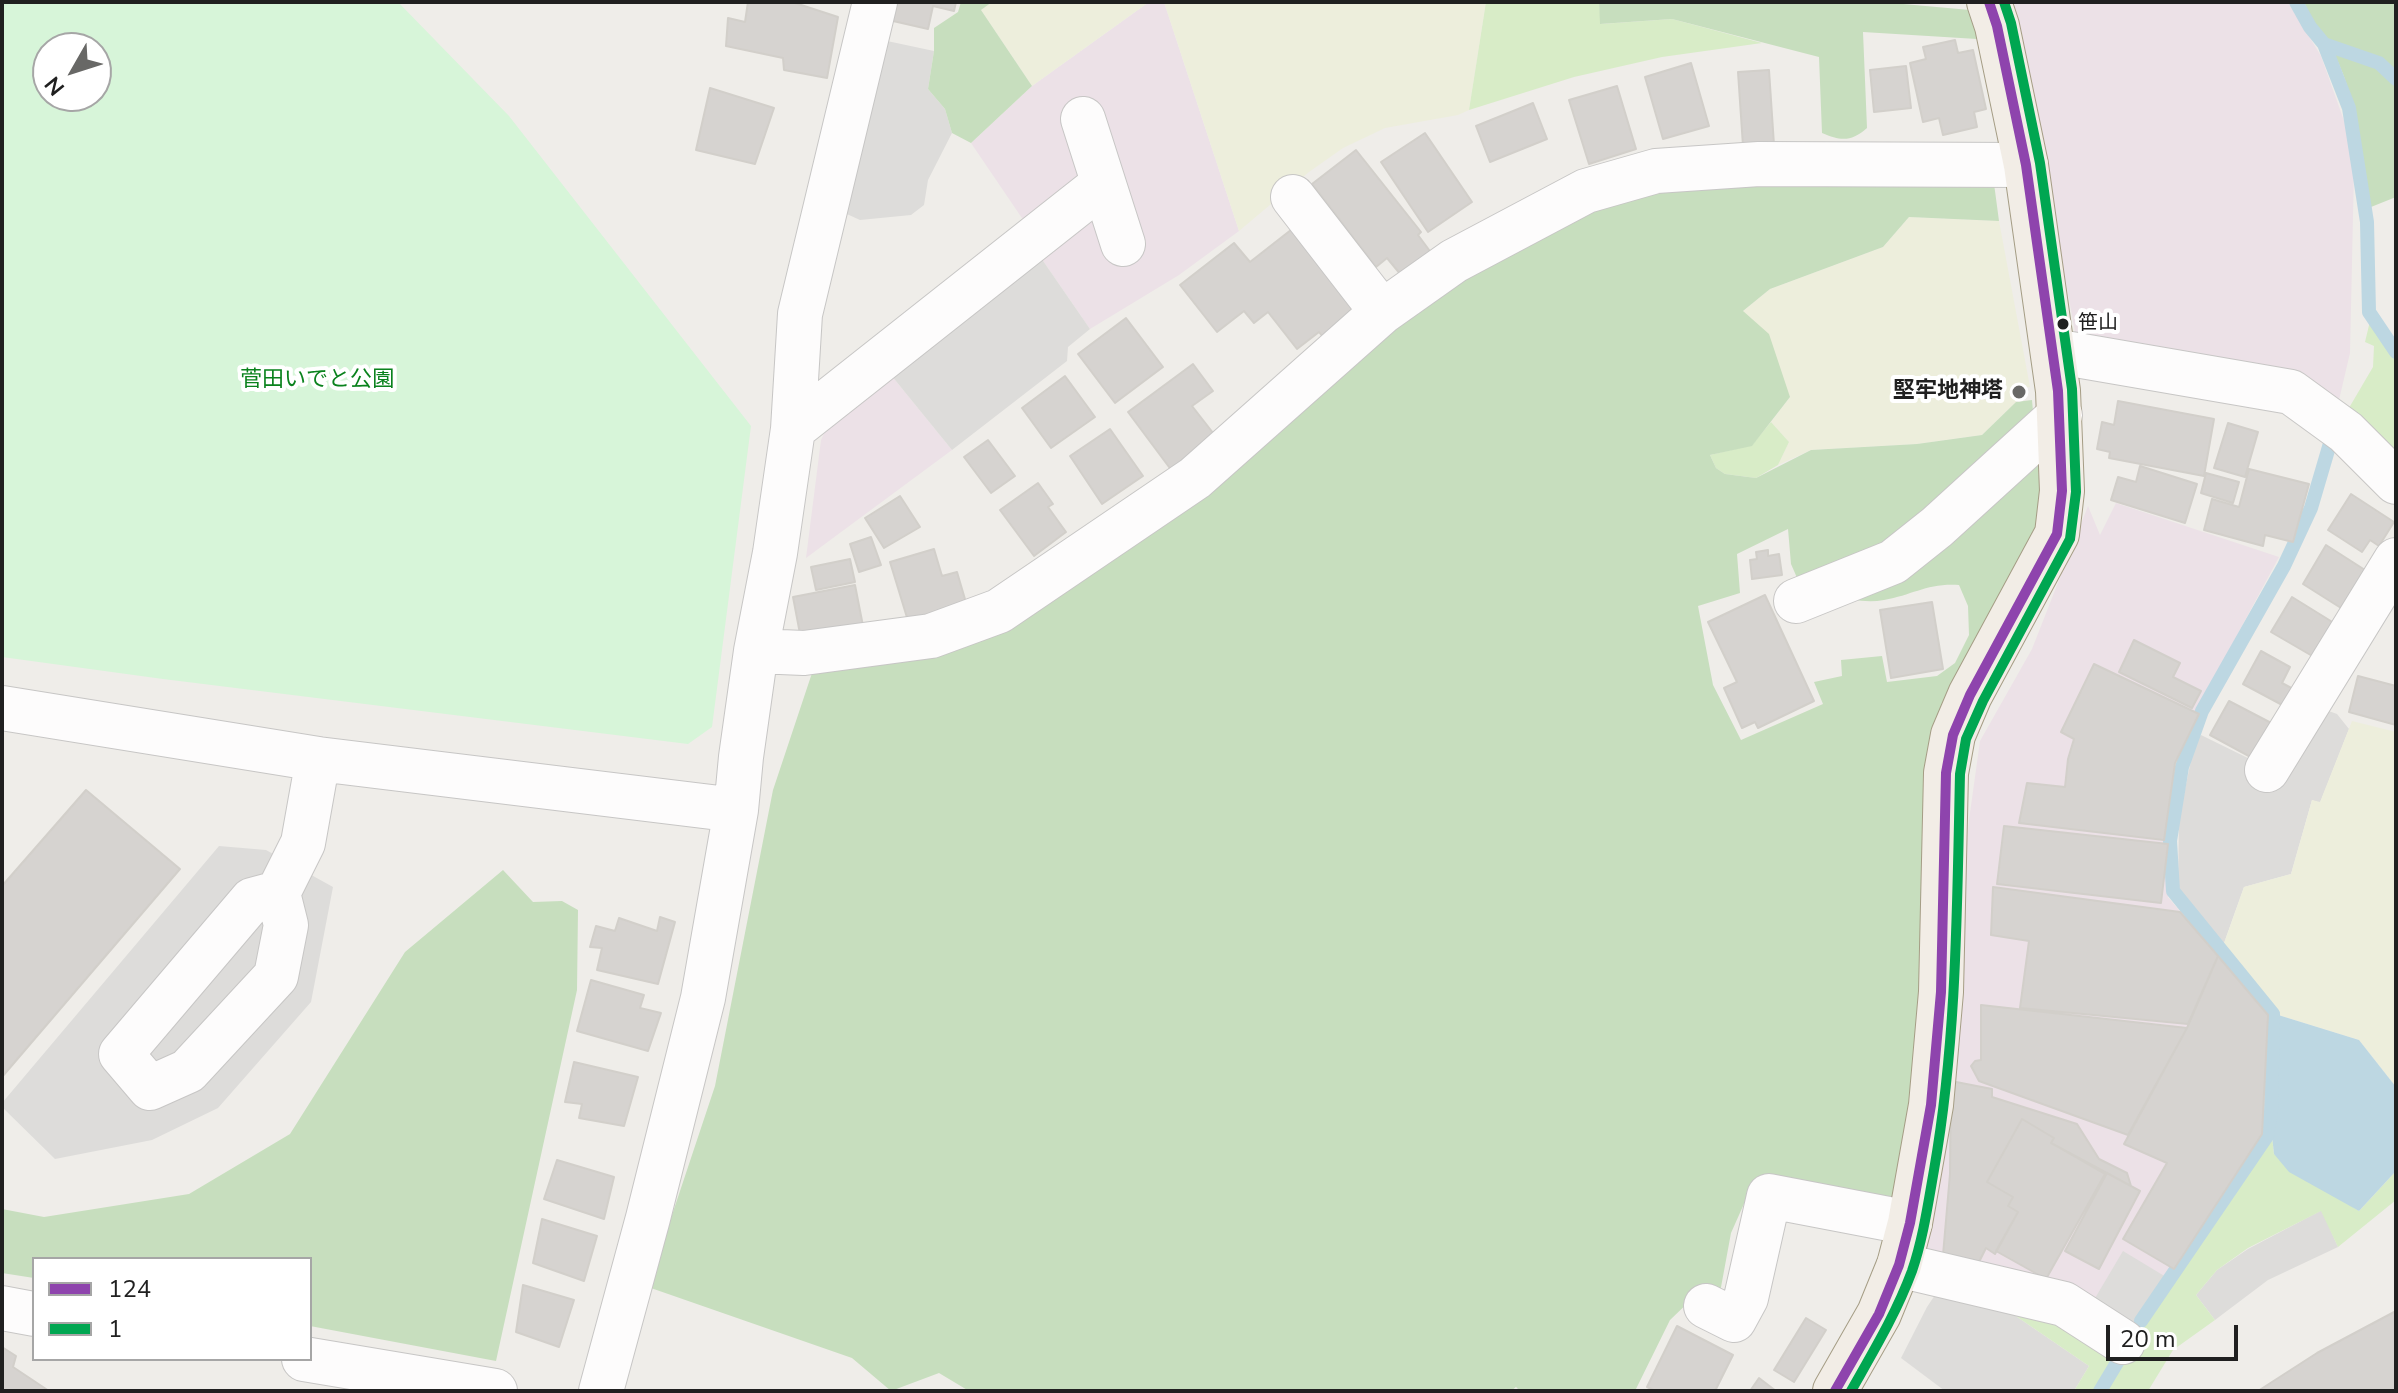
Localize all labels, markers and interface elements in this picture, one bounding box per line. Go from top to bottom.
north arrow [32,32,112,112]
text: N [38,70,72,102]
place label: 笹山 [2078,312,2118,336]
marker: 笹山 [2055,316,2071,332]
park label: 菅田いでと公園 [240,368,394,394]
place label: 堅牢地神塔 [1893,379,2003,405]
marker: 堅牢地神塔 [2010,383,2028,401]
legend [32,1257,312,1361]
text: 124 [108,1273,151,1305]
scale bar [2110,1309,2242,1359]
text: 1 [108,1313,122,1345]
text: 20 m [2120,1323,2176,1355]

